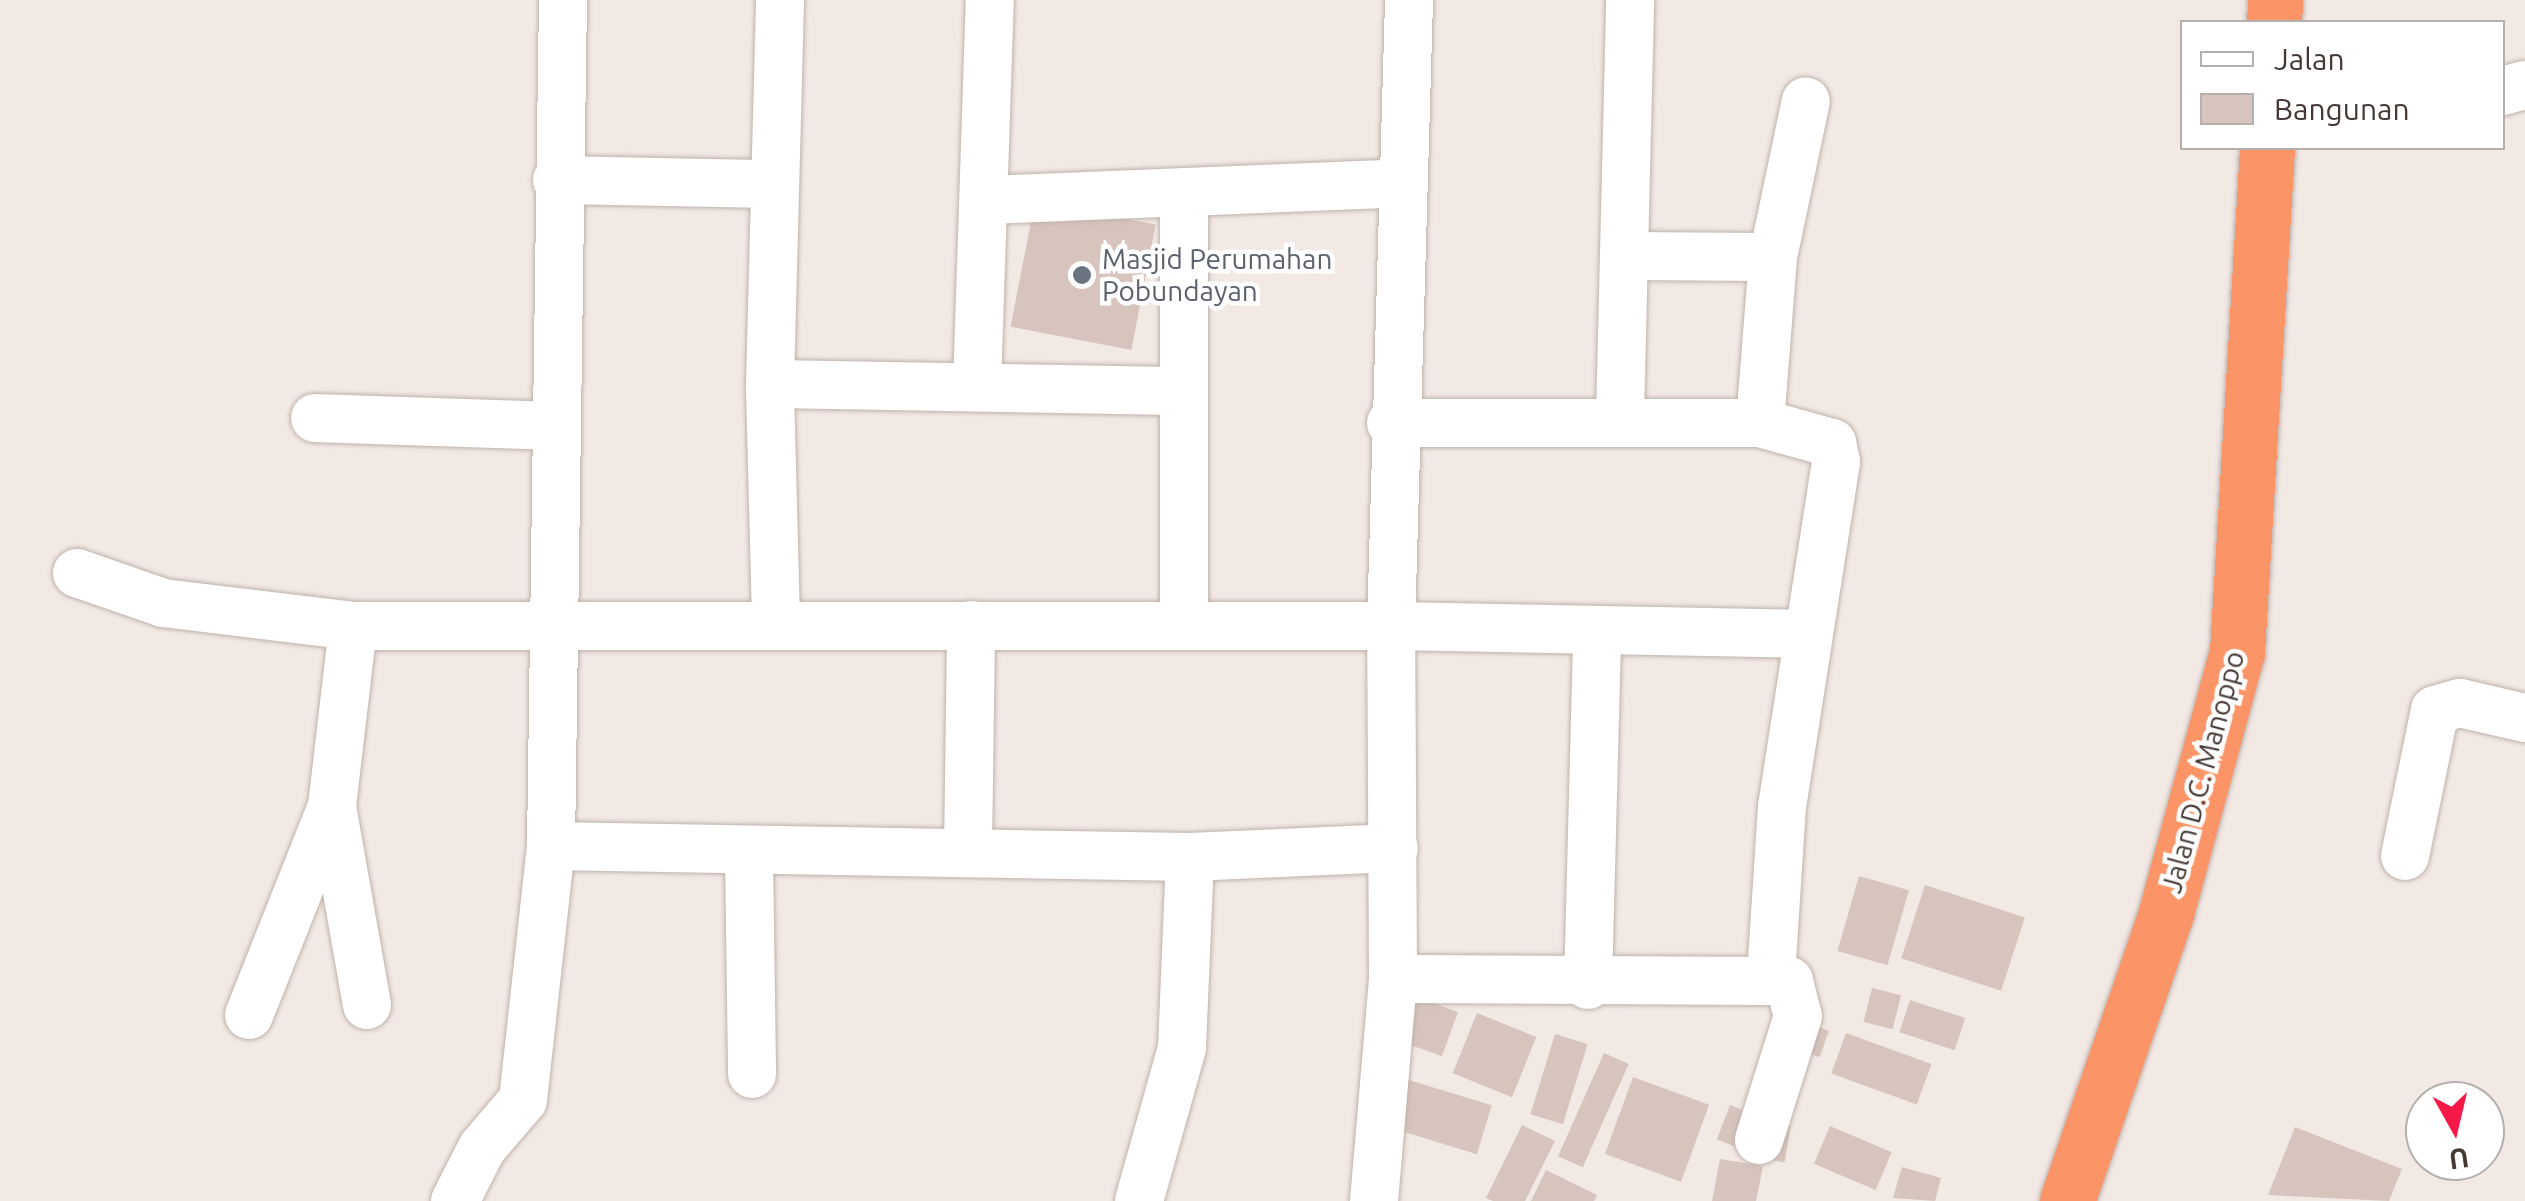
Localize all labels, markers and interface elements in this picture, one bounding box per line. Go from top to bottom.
legend [2180,20,2505,150]
text: Jalan [2274,42,2345,76]
text: Bangunan [2274,92,2410,126]
place label: Masjid Perumahan Pobundayan [1102,242,1332,308]
marker: Masjid Perumahan Pobundayan [1071,264,1093,286]
street label: Jalan D.C. Manoppo [2155,647,2251,897]
north arrow [2405,1081,2505,1181]
text: U [2447,1143,2471,1176]

